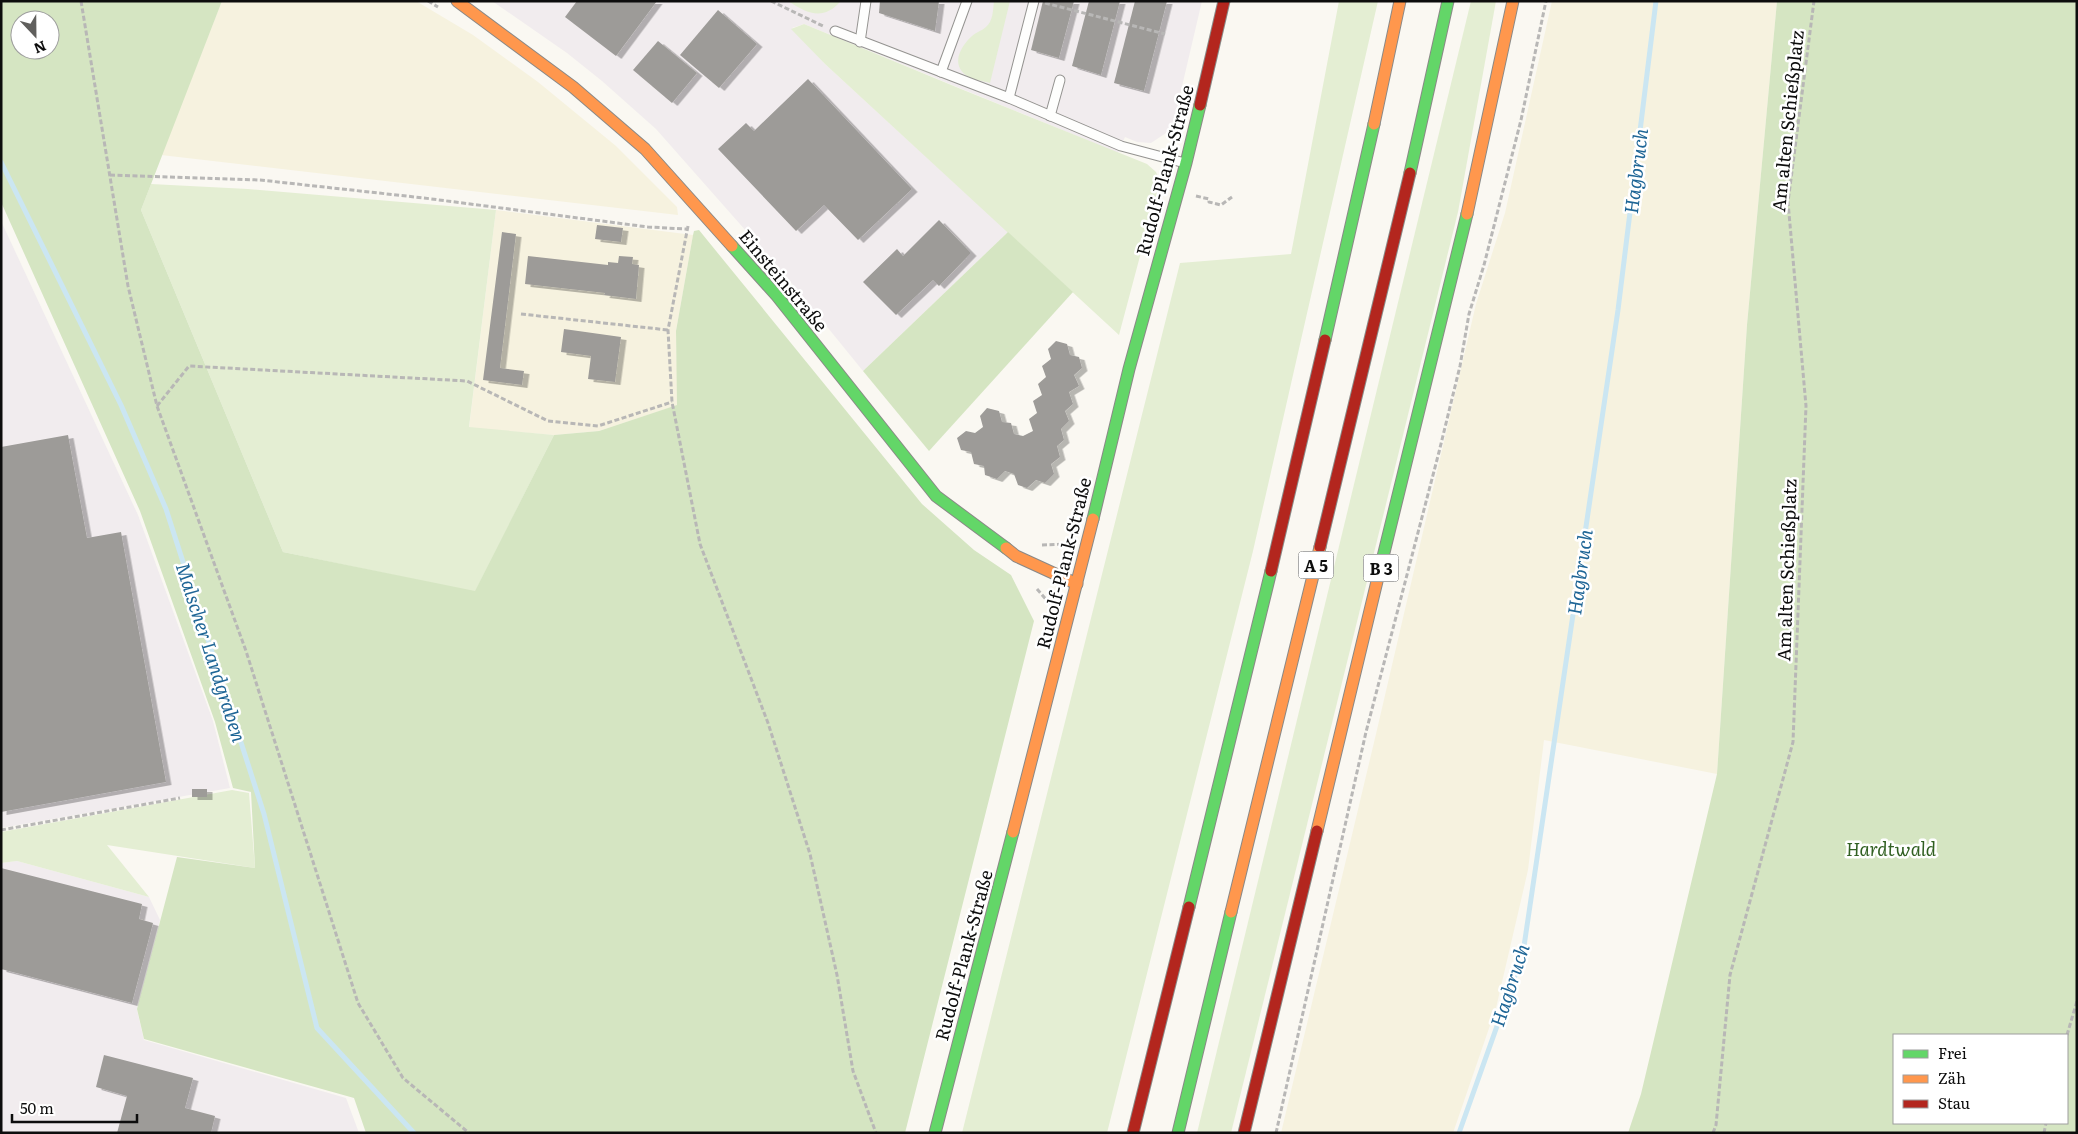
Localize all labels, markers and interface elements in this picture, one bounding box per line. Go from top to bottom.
north arrow [10,10,60,60]
street label: Am alten Schießplatz [1764,29,1810,213]
text: N [31,37,49,60]
street label: Rudolf-Plank-Straße [1128,81,1200,259]
water label: Hagbruch [1616,127,1654,215]
street label: Einsteinstraße [733,223,835,337]
street label: Rudolf-Plank-Straße [1029,474,1097,652]
street label: Am alten Schießplatz [1769,478,1803,662]
water label: Hagbruch [1559,528,1599,616]
road number: A 5 [1298,552,1334,578]
road number: B 3 [1364,554,1398,582]
water label: Malscher Landgraben [170,559,254,746]
park label: Hardtwald [1846,835,1937,862]
street label: Rudolf-Plank-Straße [927,866,999,1044]
water label: Hagbruch [1482,940,1536,1030]
legend [1893,1034,2068,1124]
text: Frei [1938,1041,1967,1064]
text: Zäh [1938,1066,1966,1089]
text: Stau [1938,1091,1970,1114]
scale bar [12,1092,138,1124]
text: 50 m [20,1096,54,1119]

